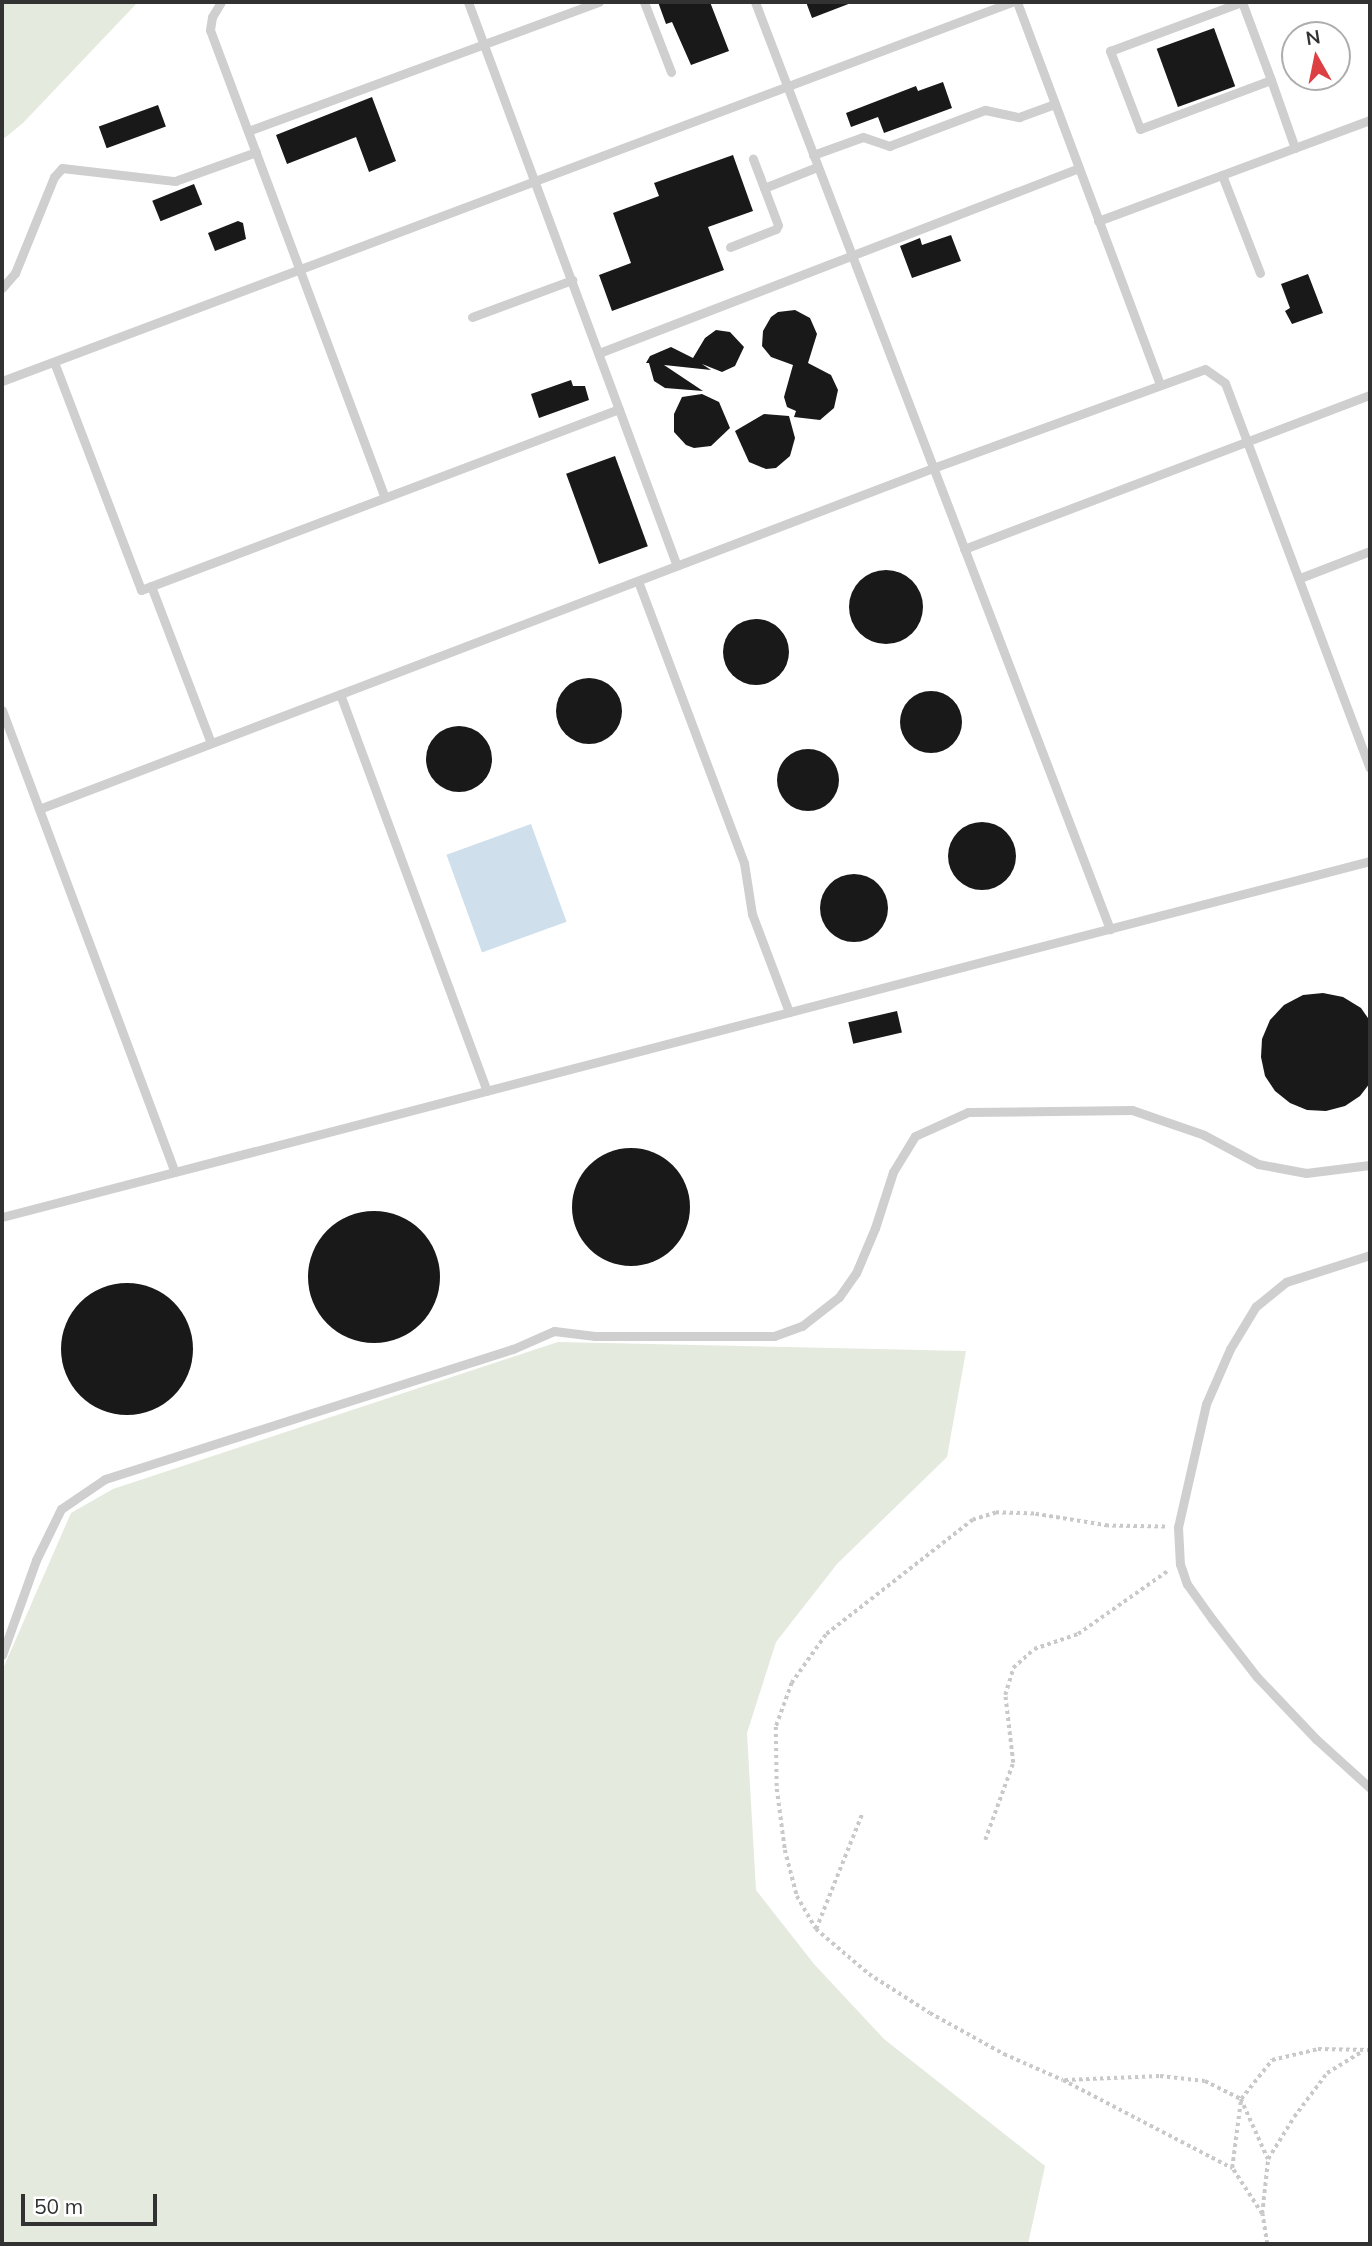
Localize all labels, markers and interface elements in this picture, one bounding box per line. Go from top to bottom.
north arrow [1281,21,1351,91]
text: N [1304,24,1322,50]
scale bar [24,2180,161,2224]
text: 50 m [34,2193,83,2219]

